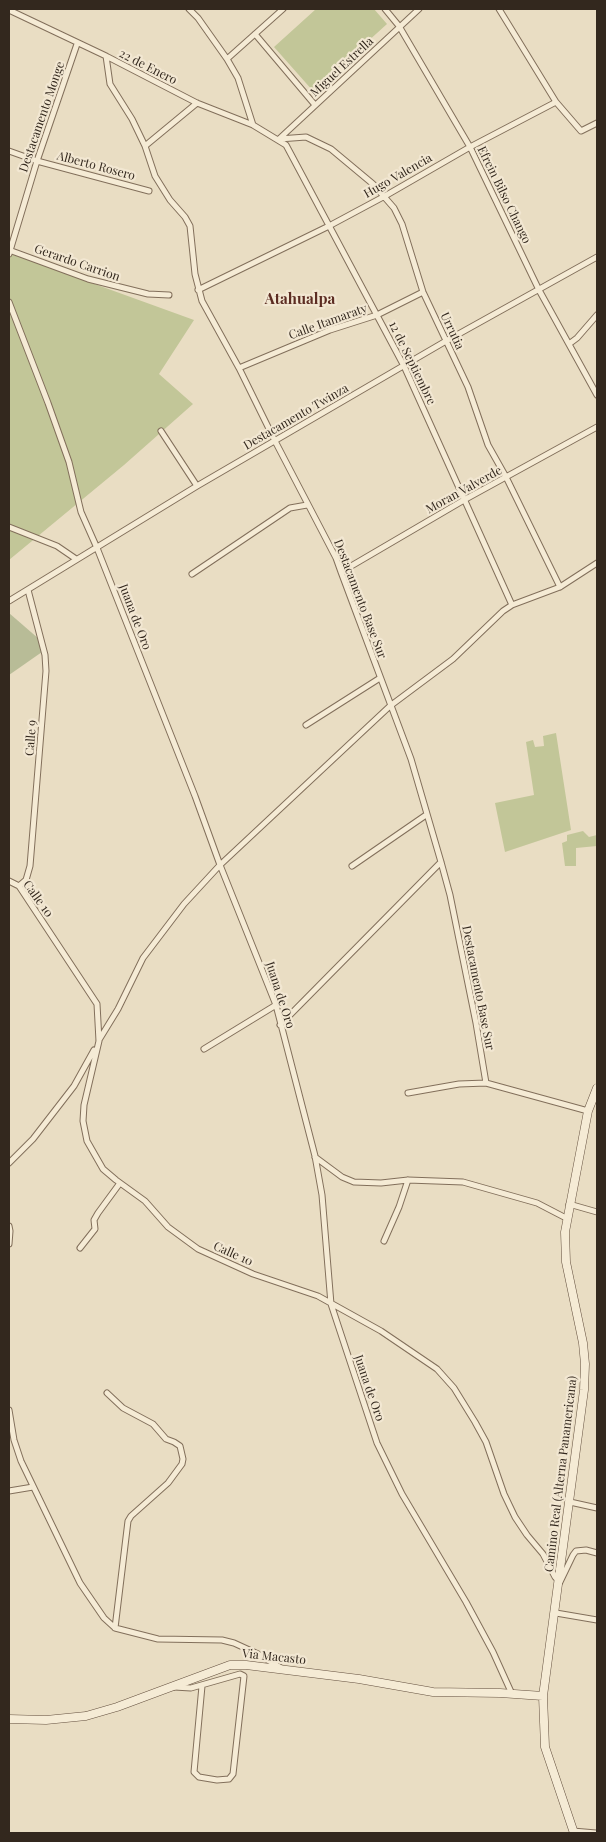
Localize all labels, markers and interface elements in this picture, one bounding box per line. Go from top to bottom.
street label: Miguel Estrella [308,34,376,100]
street label: 22 de Enero [117,46,179,88]
street label: Destacamento Monge [16,60,68,174]
street label: Efrein Bilso Chango [474,144,534,246]
street label: Alberto Rosero [55,149,137,183]
street label: Hugo Valencia [361,151,435,201]
street label: Gerardo Carrion [32,242,122,284]
district label: Atahualpa [265,290,335,308]
street label: Calle Itamaraty [287,301,369,343]
street label: Urrutia [437,310,467,352]
street label: 12 de Septiembre [386,319,438,407]
street label: Destacamento Twinza [241,381,351,453]
street label: Moran Valverde [424,463,504,517]
street label: Destacamento Base Sur [331,537,389,661]
street label: Juana de Oro [116,582,154,652]
street label: Calle 9 [23,719,39,757]
street label: Calle 10 [20,878,56,920]
street label: Destacamento Base Sur [459,925,497,1051]
street label: Juana de Oro [262,960,298,1030]
street label: Calle 10 [211,1239,255,1269]
street label: Juana de Oro [351,1353,387,1423]
street label: Camino Real (Alterna Panamericana) [542,1375,580,1573]
street label: Via Macasto [241,1646,307,1668]

